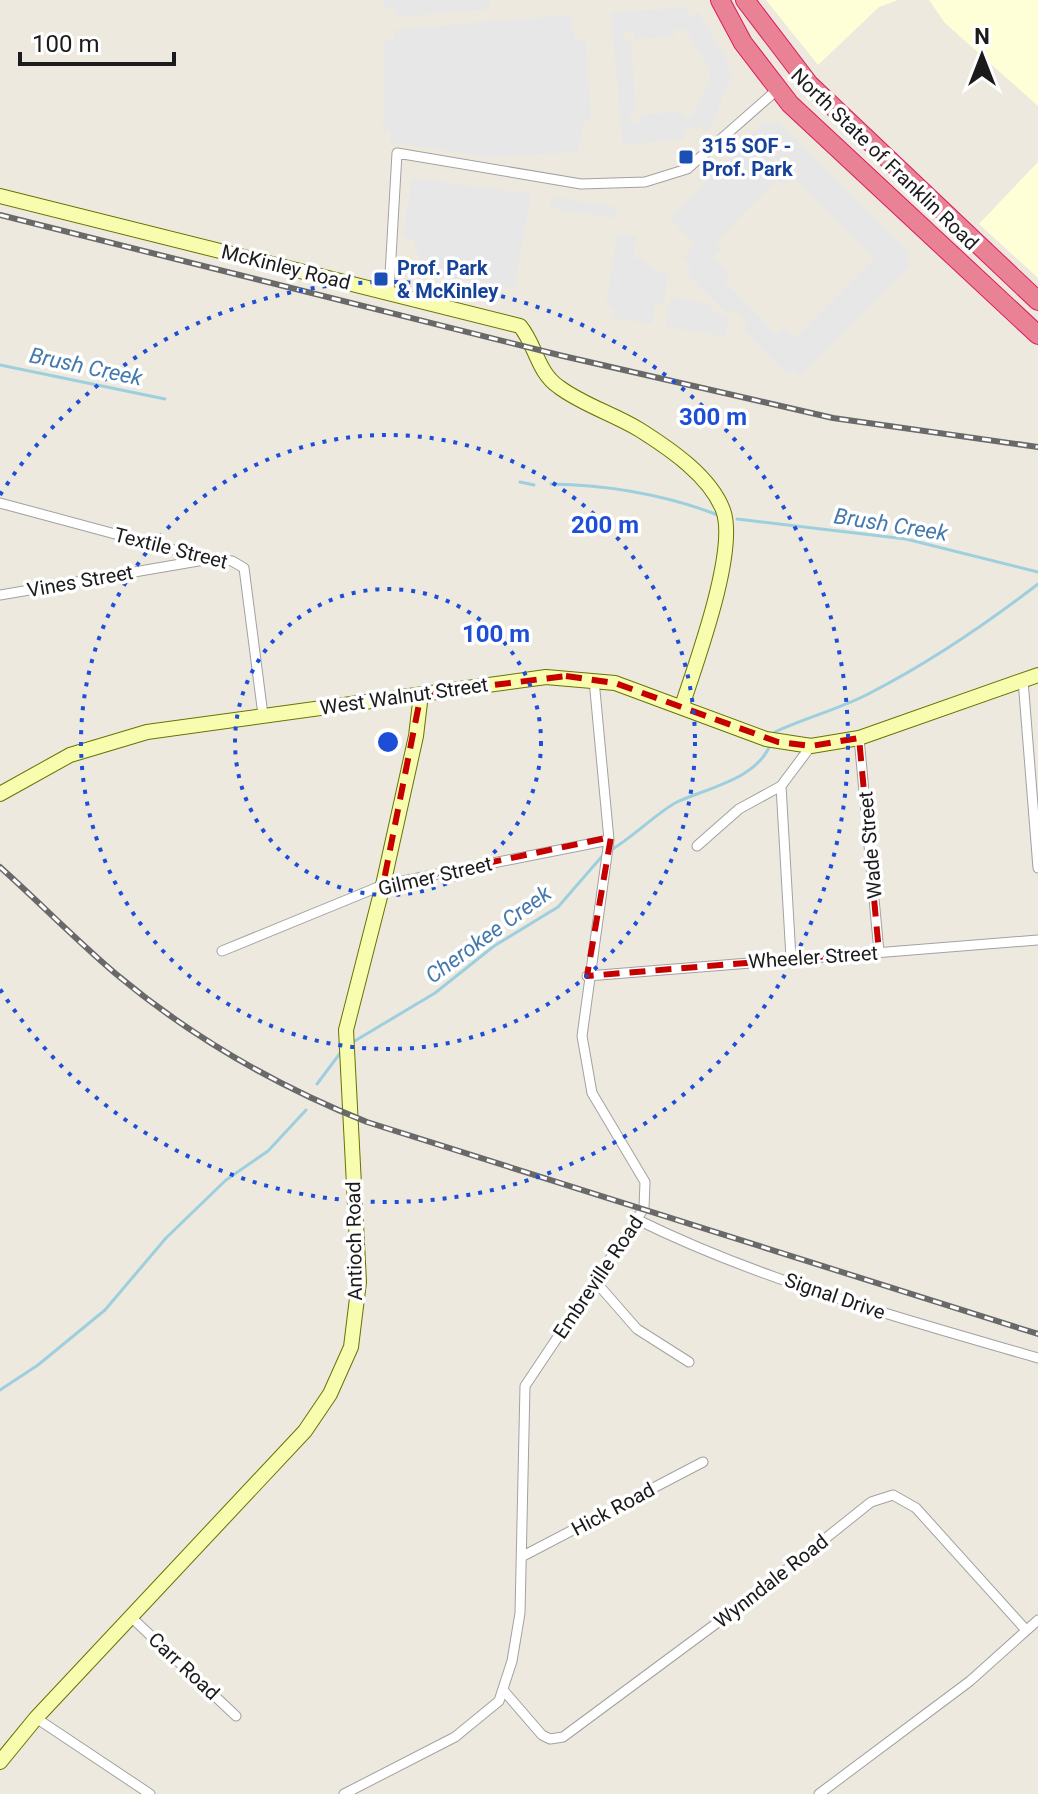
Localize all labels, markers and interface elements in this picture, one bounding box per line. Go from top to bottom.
scale bar [20,16,174,66]
north arrow [942,16,1022,96]
text: N [974,24,990,49]
text: 100 m [32,30,99,58]
street label: North State of Franklin Road [786,63,984,255]
place label: 315 SOF - Prof. Park [702,134,793,181]
marker: 315 SOF - Prof. Park [677,148,695,166]
street label: McKinley Road [219,239,353,295]
place label: Prof. Park & McKinley [397,256,499,303]
marker: Prof. Park & McKinley [372,270,390,288]
water label: Brush Creek [27,342,146,391]
text: 300 m [679,403,747,431]
water label: Brush Creek [832,503,951,546]
text: 200 m [571,511,639,539]
street label: Textile Street [112,522,230,574]
street label: Vines Street [25,560,135,602]
text: 100 m [462,620,530,648]
street label: West Walnut Street [318,672,490,720]
centre of rings [374,728,402,756]
street label: Wade Street [853,790,887,900]
street label: Gilmer Street [376,851,494,901]
water label: Cherokee Creek [421,880,557,988]
street label: Wheeler Street [747,940,879,974]
street label: Antioch Road [341,1181,367,1301]
street label: Embreville Road [548,1211,648,1343]
street label: Signal Drive [782,1268,888,1324]
street label: Hick Road [567,1477,659,1541]
street label: Wynndale Road [709,1529,833,1633]
street label: Carr Road [144,1627,224,1705]

